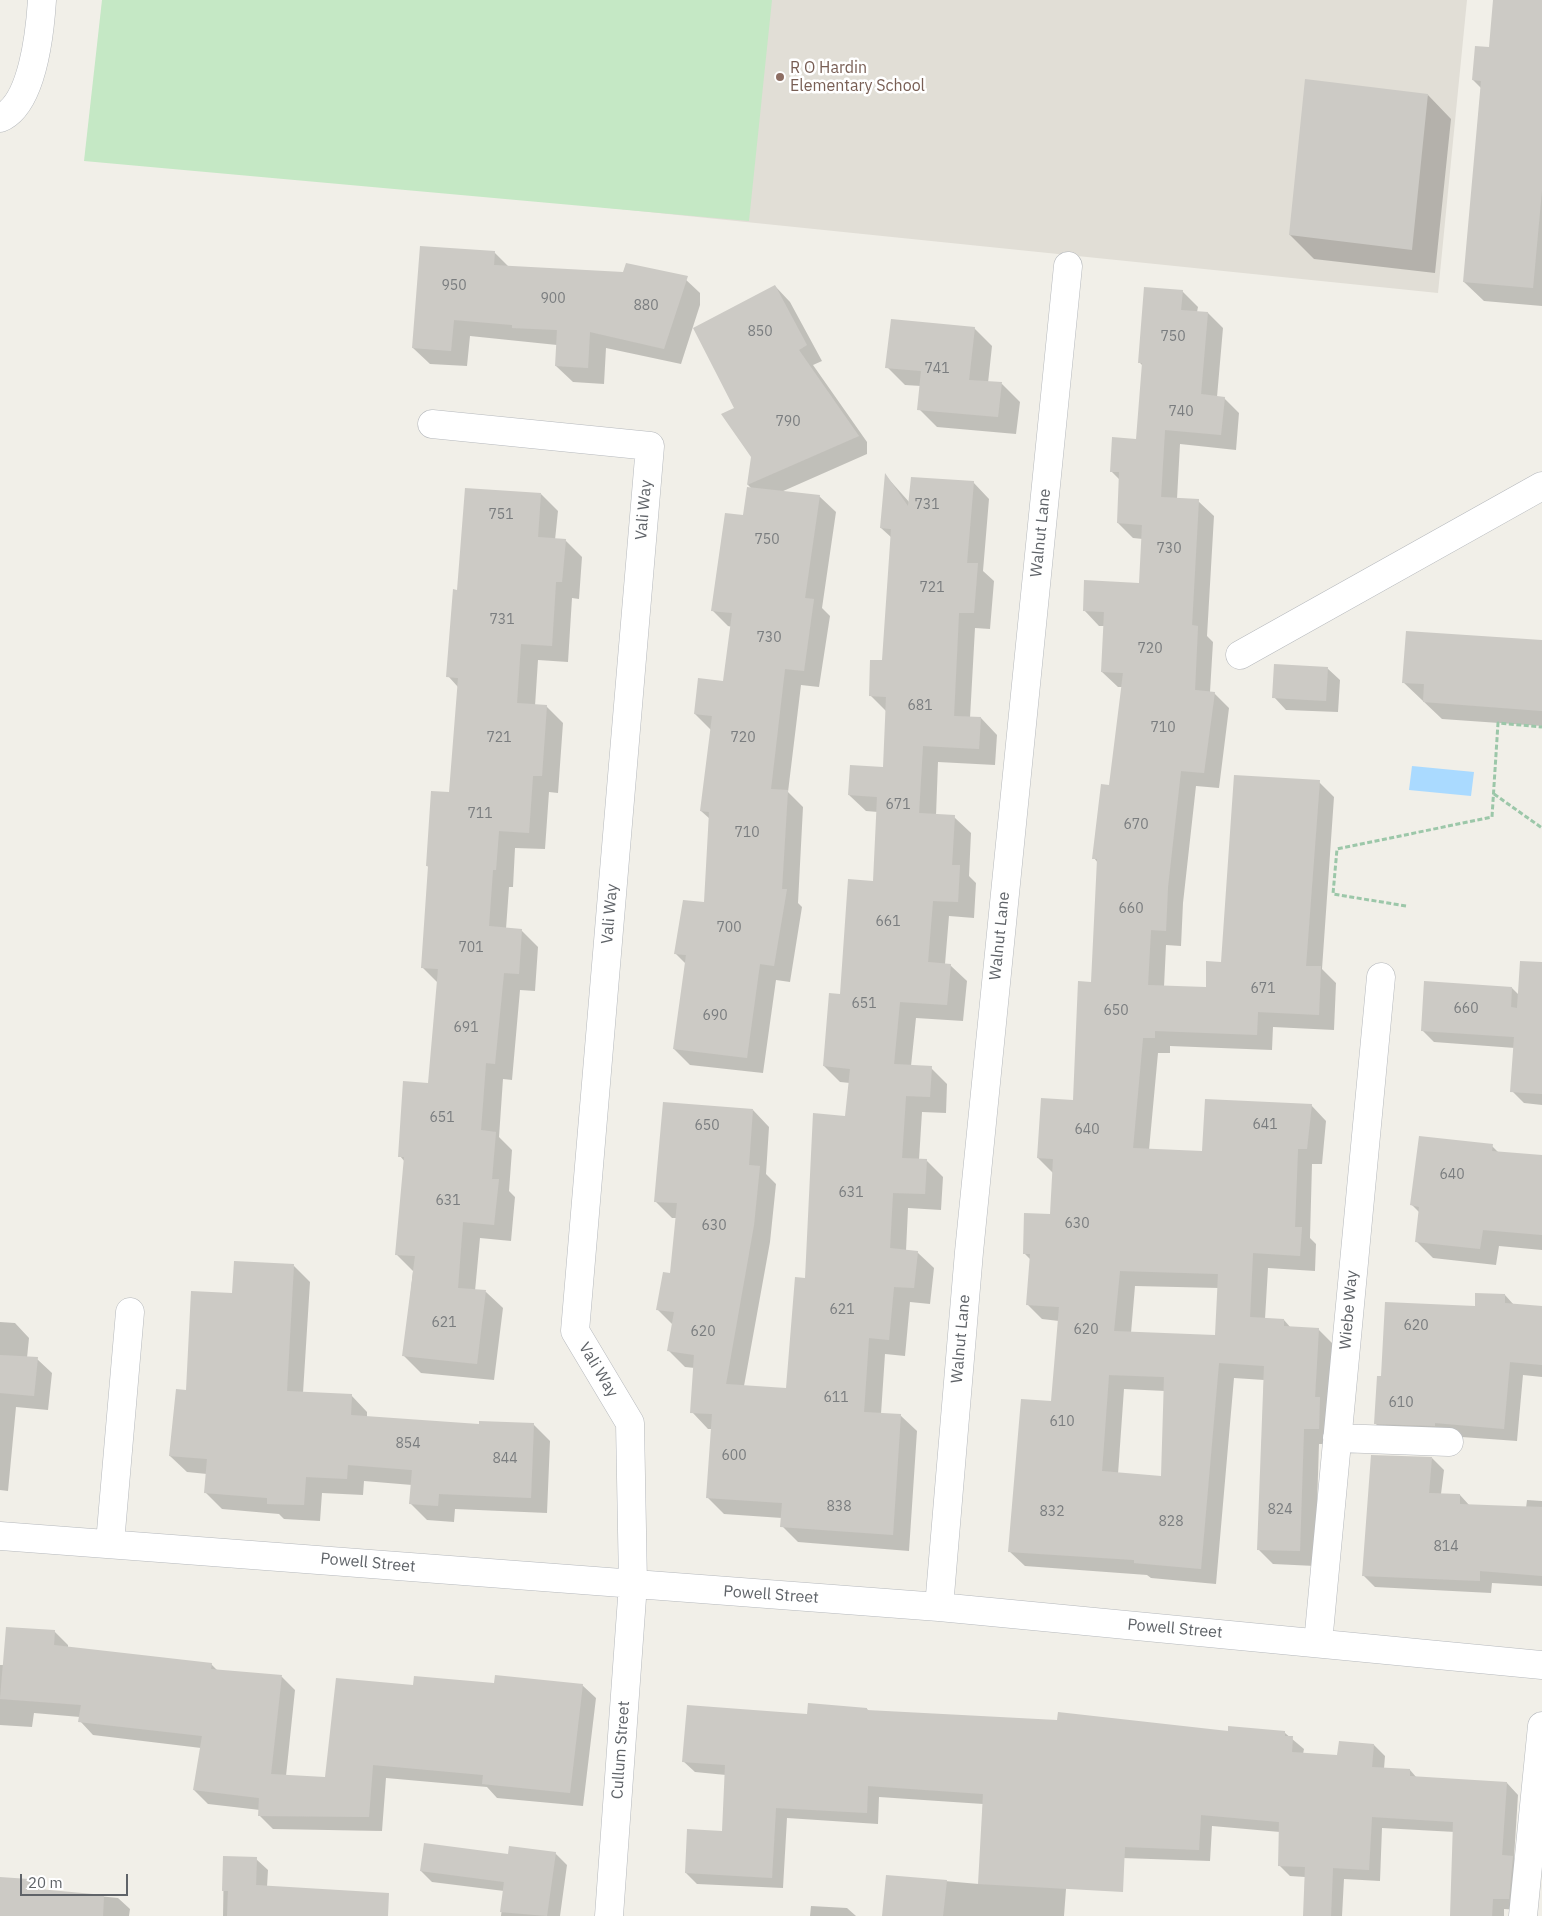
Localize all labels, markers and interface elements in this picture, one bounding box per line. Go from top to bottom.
place label: R O Hardin Elementary School [790,58,925,96]
marker: R O Hardin Elementary School [774,71,786,83]
house number: 950 [441,278,467,294]
house number: 900 [540,291,566,307]
house number: 880 [633,298,659,314]
house number: 850 [747,324,773,340]
house number: 750 [1160,329,1186,345]
house number: 741 [924,361,950,377]
house number: 740 [1168,404,1194,420]
house number: 790 [775,414,801,430]
street label: Vali Way [632,479,656,541]
street label: Walnut Lane [1027,488,1055,578]
house number: 731 [914,497,940,513]
house number: 751 [488,507,514,523]
house number: 750 [754,532,780,548]
house number: 730 [1156,541,1182,557]
house number: 721 [919,580,945,596]
house number: 731 [489,612,515,628]
house number: 730 [756,630,782,646]
house number: 720 [1137,641,1163,657]
house number: 681 [907,698,933,714]
house number: 710 [1150,720,1176,736]
house number: 721 [486,730,512,746]
house number: 720 [730,730,756,746]
house number: 671 [885,797,911,813]
house number: 711 [467,806,493,822]
house number: 670 [1123,817,1149,833]
house number: 710 [734,825,760,841]
street label: Vali Way [598,883,622,945]
street label: Walnut Lane [986,891,1014,981]
house number: 660 [1118,901,1144,917]
house number: 661 [875,914,901,930]
house number: 700 [716,920,742,936]
house number: 701 [458,940,484,956]
house number: 671 [1250,981,1276,997]
house number: 651 [851,996,877,1012]
house number: 660 [1453,1001,1479,1017]
house number: 650 [1103,1003,1129,1019]
house number: 690 [702,1008,728,1024]
house number: 691 [453,1020,479,1036]
house number: 651 [429,1110,455,1126]
house number: 641 [1252,1117,1278,1133]
house number: 650 [694,1118,720,1134]
house number: 640 [1074,1122,1100,1138]
house number: 640 [1439,1167,1465,1183]
house number: 631 [838,1185,864,1201]
house number: 631 [435,1193,461,1209]
house number: 630 [1064,1216,1090,1232]
house number: 630 [701,1218,727,1234]
street label: Wiebe Way [1336,1270,1362,1350]
street label: Walnut Lane [948,1294,974,1384]
house number: 621 [829,1302,855,1318]
house number: 621 [431,1315,457,1331]
house number: 620 [1403,1318,1429,1334]
house number: 620 [1073,1322,1099,1338]
house number: 620 [690,1324,716,1340]
street label: Vali Way [574,1339,622,1401]
house number: 611 [823,1390,849,1406]
house number: 610 [1388,1395,1414,1411]
house number: 610 [1049,1414,1075,1430]
house number: 854 [395,1436,421,1452]
house number: 600 [721,1448,747,1464]
house number: 844 [492,1451,518,1467]
house number: 838 [826,1499,852,1515]
house number: 824 [1267,1502,1293,1518]
house number: 832 [1039,1504,1065,1520]
house number: 828 [1158,1514,1184,1530]
house number: 814 [1433,1539,1459,1555]
street label: Powell Street [320,1549,416,1577]
street label: Powell Street [723,1582,819,1608]
street label: Powell Street [1127,1615,1223,1643]
street label: Cullum Street [608,1700,634,1800]
scale bar [22,1864,130,1896]
text: 20 m [28,1873,63,1892]

